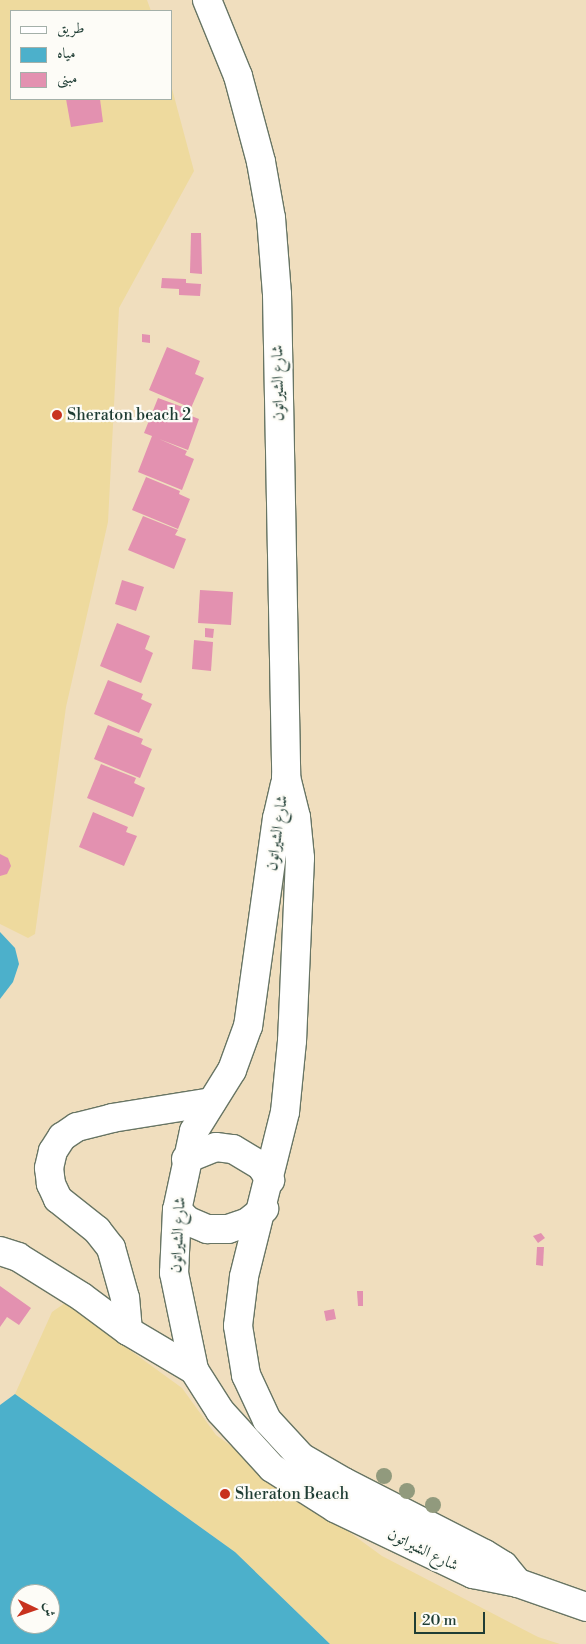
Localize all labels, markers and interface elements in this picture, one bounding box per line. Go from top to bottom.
legend [10,10,172,100]
text: طريق [57,19,84,38]
text: مياه [57,44,75,63]
text: مبنى [57,69,77,88]
street label: شارع الشيراتون [268,345,288,421]
place label: Sheraton beach 2 [67,405,191,425]
marker: Sheraton beach 2 [51,409,63,421]
street label: شارع الشيراتون [262,794,292,872]
street label: شارع الشيراتون [166,1196,190,1274]
place label: Sheraton Beach [235,1484,349,1504]
marker: Sheraton Beach [219,1488,231,1500]
street label: شارع الشيراتون [384,1525,462,1575]
north arrow [10,1584,60,1634]
text: ش [40,1602,58,1617]
scale bar [416,1602,487,1634]
text: 20 m [422,1611,457,1630]

